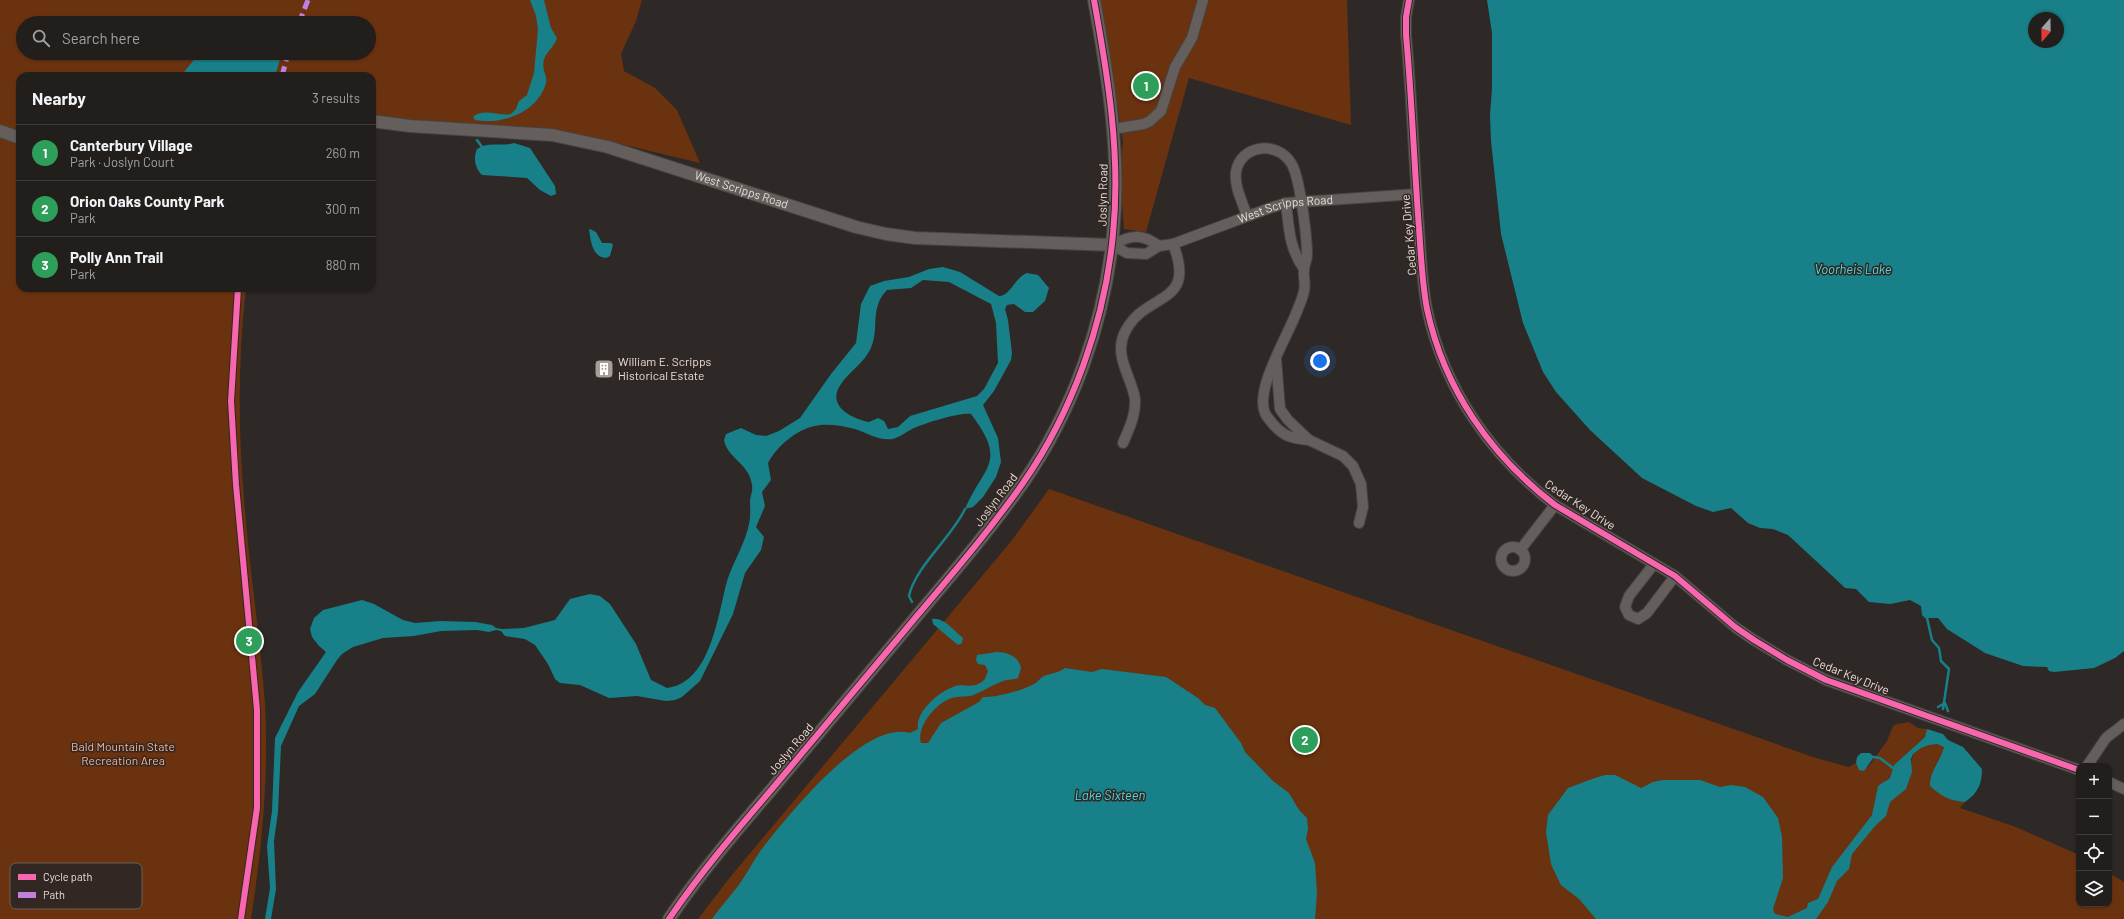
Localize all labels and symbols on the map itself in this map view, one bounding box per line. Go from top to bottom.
north arrow [2028,12,2064,48]
pin: 1 [1133,71,1159,101]
street label: Joslyn Road [1094,163,1110,227]
street label: West Scripps Road [693,167,790,211]
street label: West Scripps Road [1236,192,1333,225]
street label: Cedar Key Drive [1397,194,1419,276]
water label: Voorheis Lake [1814,261,1892,277]
your location [1310,351,1330,371]
place label: William E. Scripps Historical Estate [618,354,712,382]
building icon: William E. Scripps Historical Estate [593,358,615,380]
street label: Joslyn Road [971,470,1020,529]
street label: Cedar Key Drive [1543,476,1618,532]
pin: 3 [236,626,262,656]
street label: Cedar Key Drive [1811,653,1892,697]
street label: Joslyn Road [765,720,816,777]
pin: 2 [1292,725,1318,755]
park label: Bald Mountain State Recreation Area [71,739,175,767]
water label: Lake Sixteen [1075,787,1146,803]
legend [10,863,142,909]
text: Cycle path [43,870,93,883]
text: Path [43,888,65,901]

